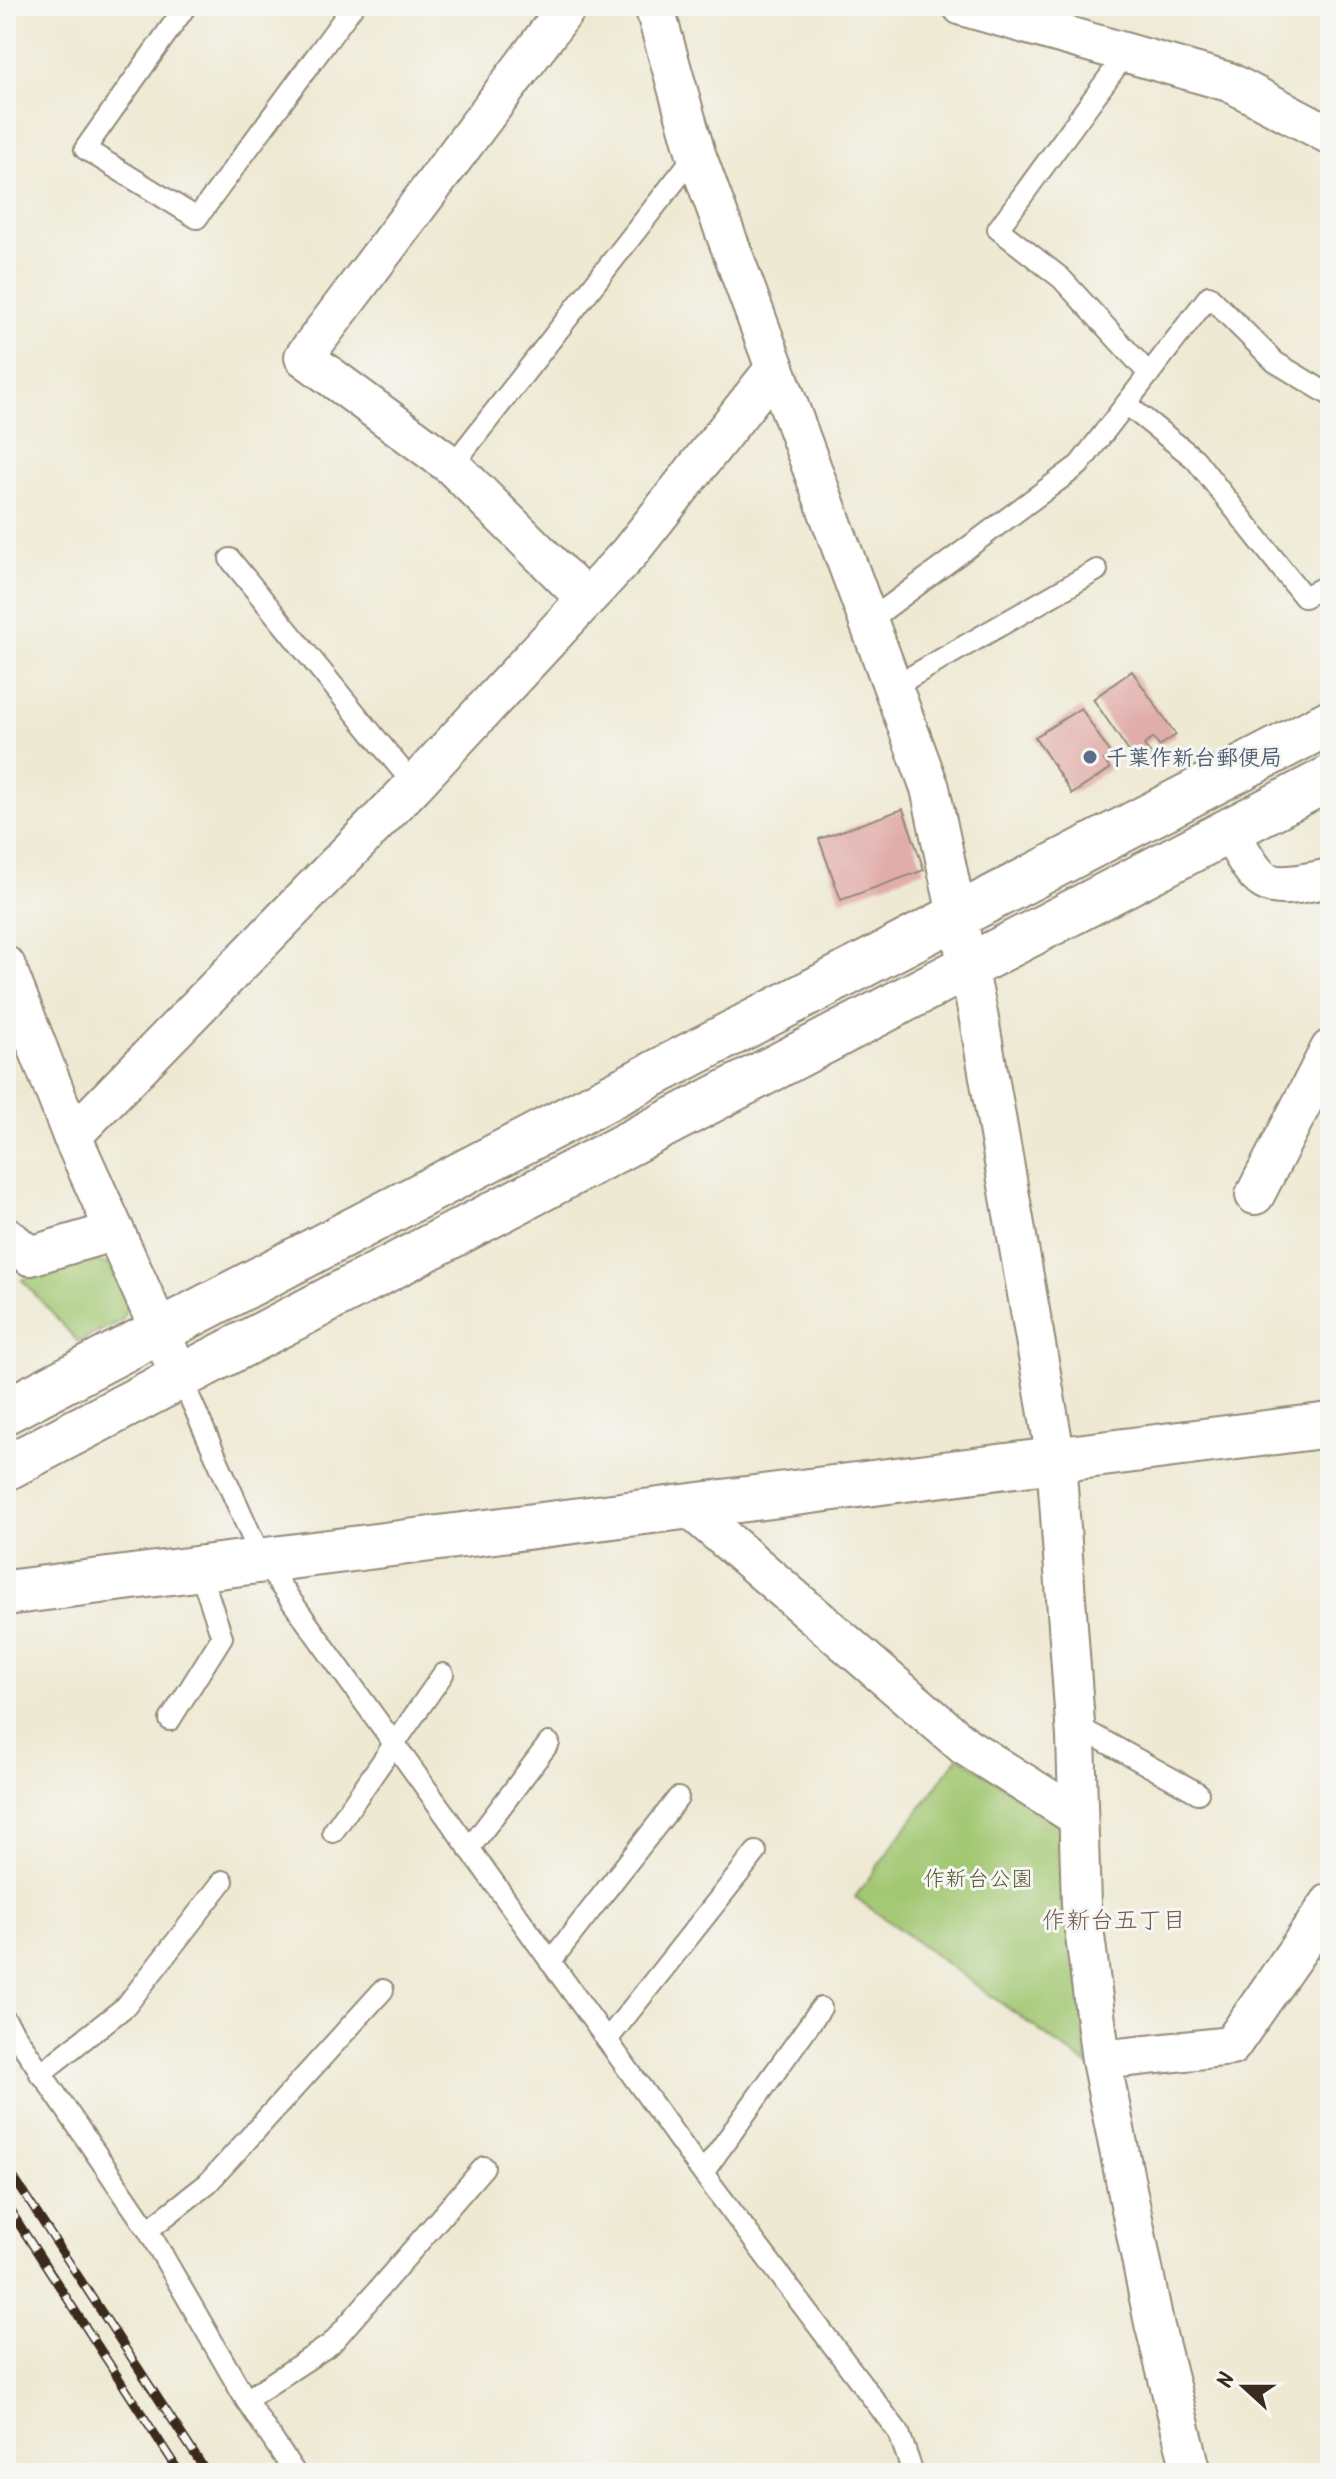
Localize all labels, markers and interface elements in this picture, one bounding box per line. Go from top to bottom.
place label: 千葉作新台郵便局 [1106,742,1282,777]
marker: 千葉作新台郵便局 [1081,748,1099,766]
park label: 作新台公園 [923,1863,1033,1898]
district label: 作新台五丁目 [1042,1902,1186,1941]
north arrow [1204,2347,1284,2427]
text: N [1209,2368,1247,2393]

